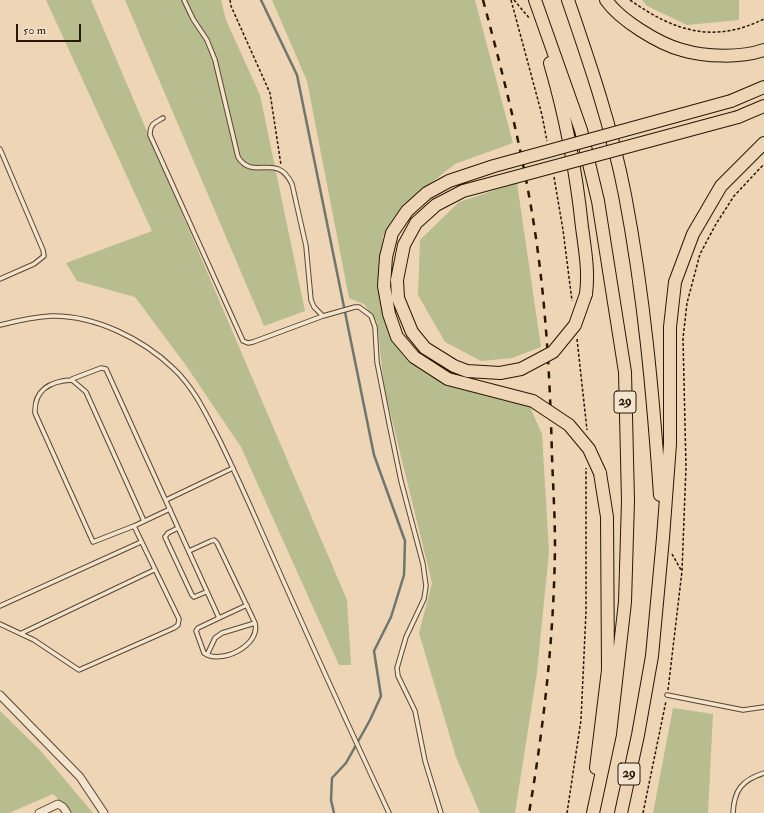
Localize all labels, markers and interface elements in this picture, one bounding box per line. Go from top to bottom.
scale bar [18,16,83,42]
text: 50 m [23,23,46,38]
road number: 29 [614,391,636,413]
road number: 29 [618,763,640,785]

